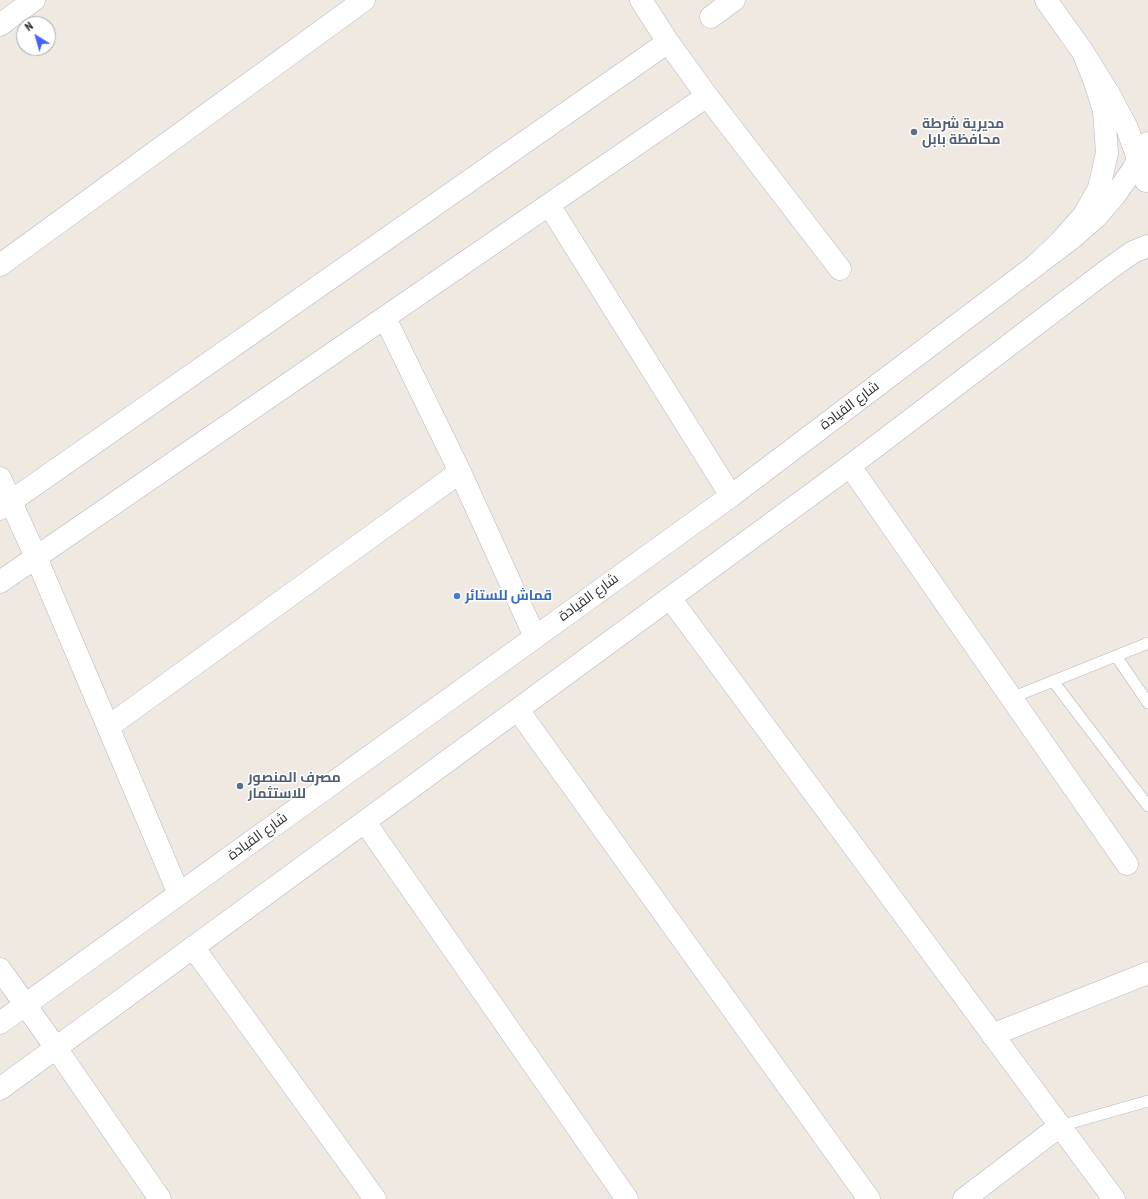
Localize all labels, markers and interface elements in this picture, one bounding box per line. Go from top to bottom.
north arrow [16,16,56,56]
text: N [22,20,36,34]
place label: مديرية شرطة محافظة بابل [922,116,1004,148]
marker: مديرية شرطة محافظة بابل [909,127,919,137]
street label: شارع القيادة [817,378,883,434]
street label: شارع القيادة [556,571,622,625]
place label: قماش للستائر [465,588,552,604]
marker: قماش للستائر [452,591,462,601]
place label: مصرف المنصور للاستثمار [248,770,341,802]
marker: مصرف المنصور للاستثمار [235,781,245,791]
street label: شارع القيادة [225,810,291,864]

